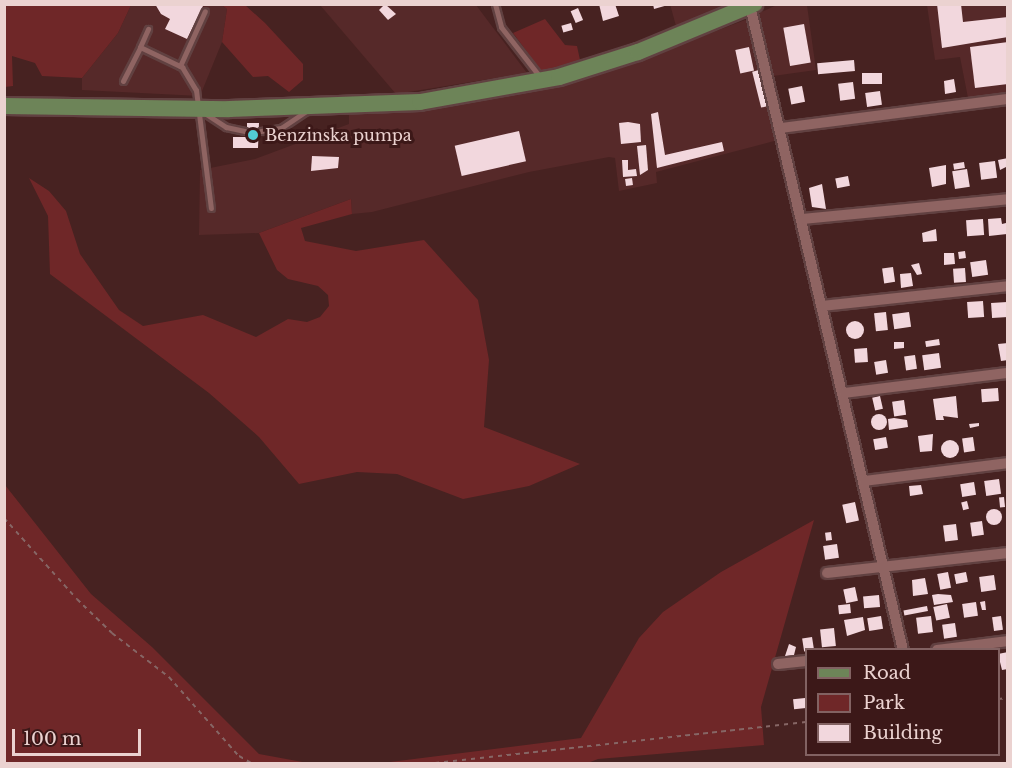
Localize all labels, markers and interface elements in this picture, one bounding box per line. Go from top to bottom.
place label: Benzinska pumpa [265,125,412,145]
marker: Benzinska pumpa [246,128,260,142]
legend [805,648,1000,756]
text: Road [863,662,911,684]
text: Park [863,692,905,714]
scale bar [15,717,144,755]
text: Building [863,722,942,744]
text: 100 m [23,728,81,750]

